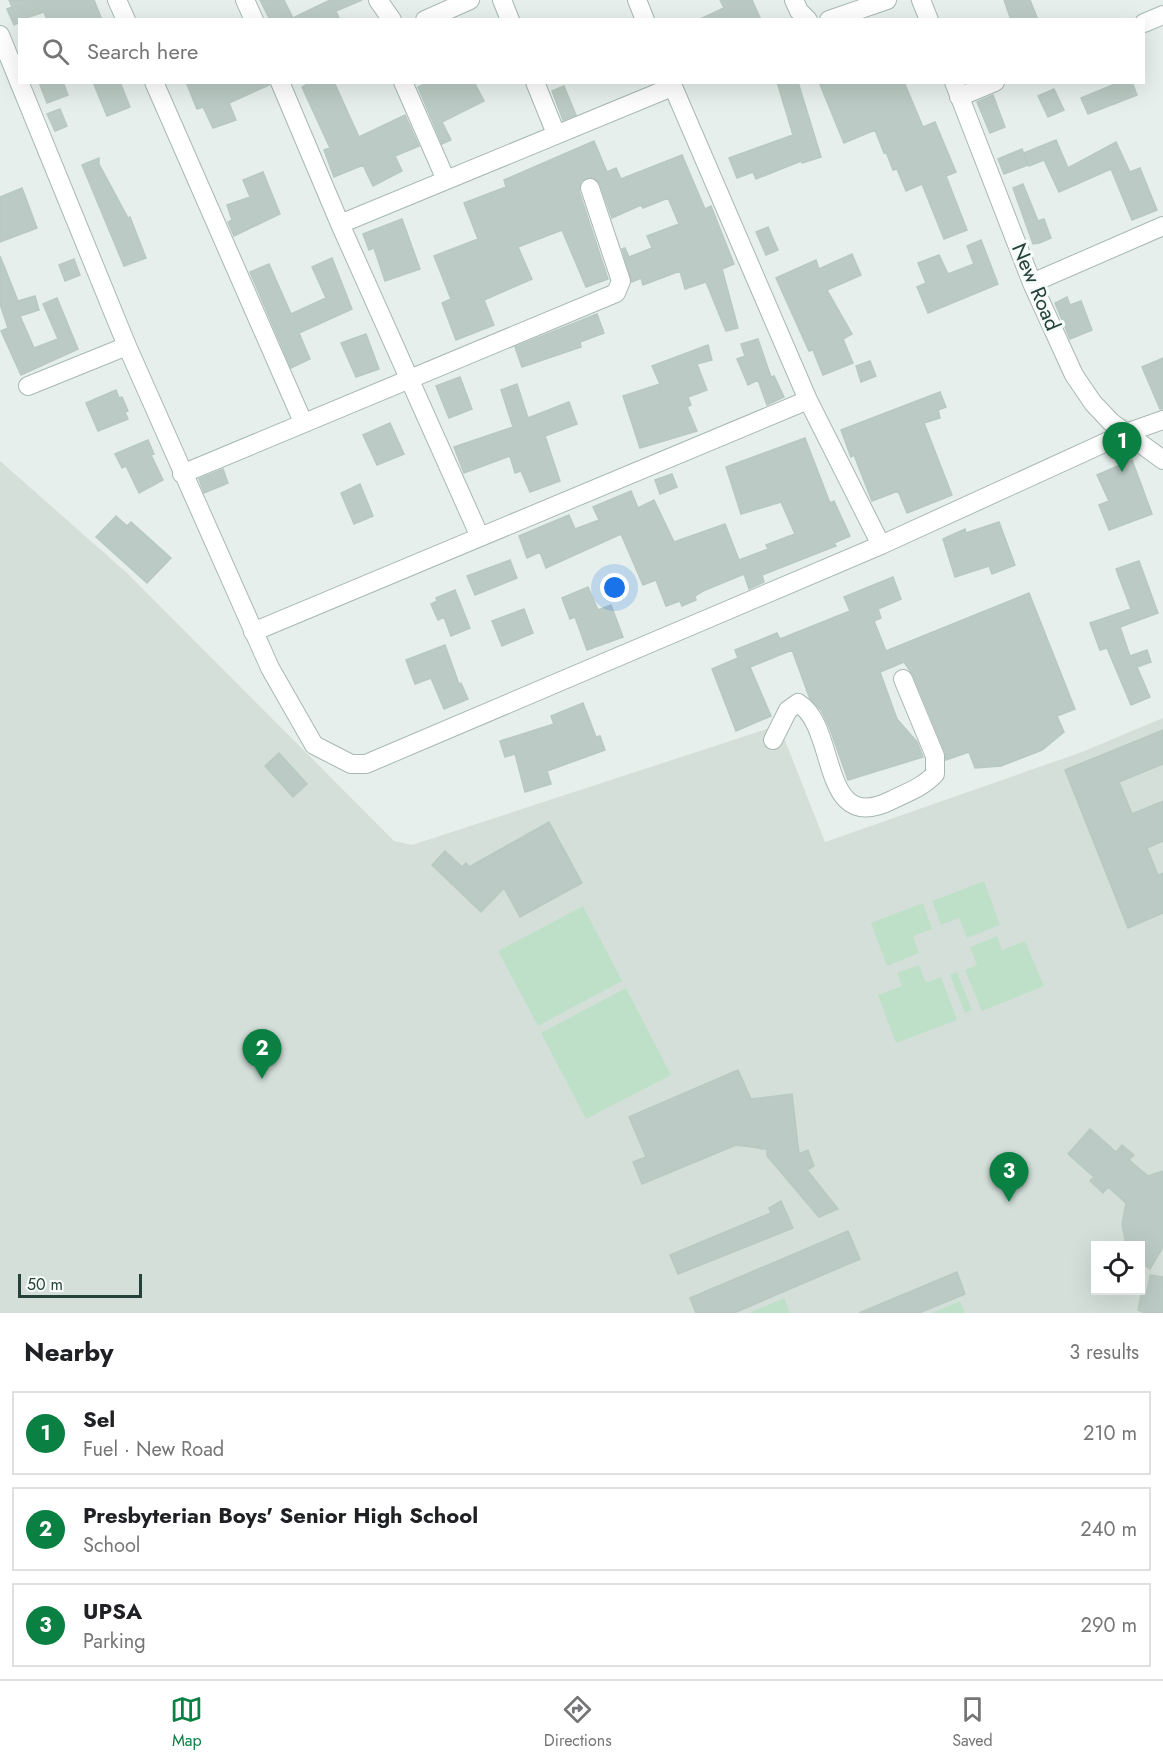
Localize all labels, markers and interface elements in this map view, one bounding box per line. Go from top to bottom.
search box [18,18,1145,84]
icon: search [39,35,72,68]
text: Search here [87,35,198,67]
street label: New Road [1004,238,1068,336]
pin: 1 [1102,422,1142,472]
your location [600,573,629,602]
pin: 2 [242,1030,282,1079]
pin: 3 [990,1152,1028,1202]
map controls [1091,1241,1145,1295]
button: locate [1091,1241,1145,1295]
scale bar [18,1271,142,1298]
text: 50 m [27,1273,63,1296]
text: Nearby [24,1333,113,1371]
text: 3 results [1069,1338,1139,1367]
text: Sel [83,1403,115,1435]
text: 1 [40,1419,51,1448]
text: 210 m [1083,1419,1137,1448]
text: Fuel · New Road [83,1435,224,1464]
text: Presbyterian Boys' Senior High School [83,1499,478,1531]
text: 2 [39,1515,52,1544]
text: 240 m [1080,1515,1137,1544]
text: School [83,1531,140,1560]
text: UPSA [83,1595,142,1627]
text: 3 [39,1611,52,1640]
text: 290 m [1081,1611,1137,1640]
text: Parking [83,1627,146,1656]
tab: Map [170,1693,203,1752]
tab: Directions [544,1693,612,1752]
tab: Saved [952,1693,993,1752]

